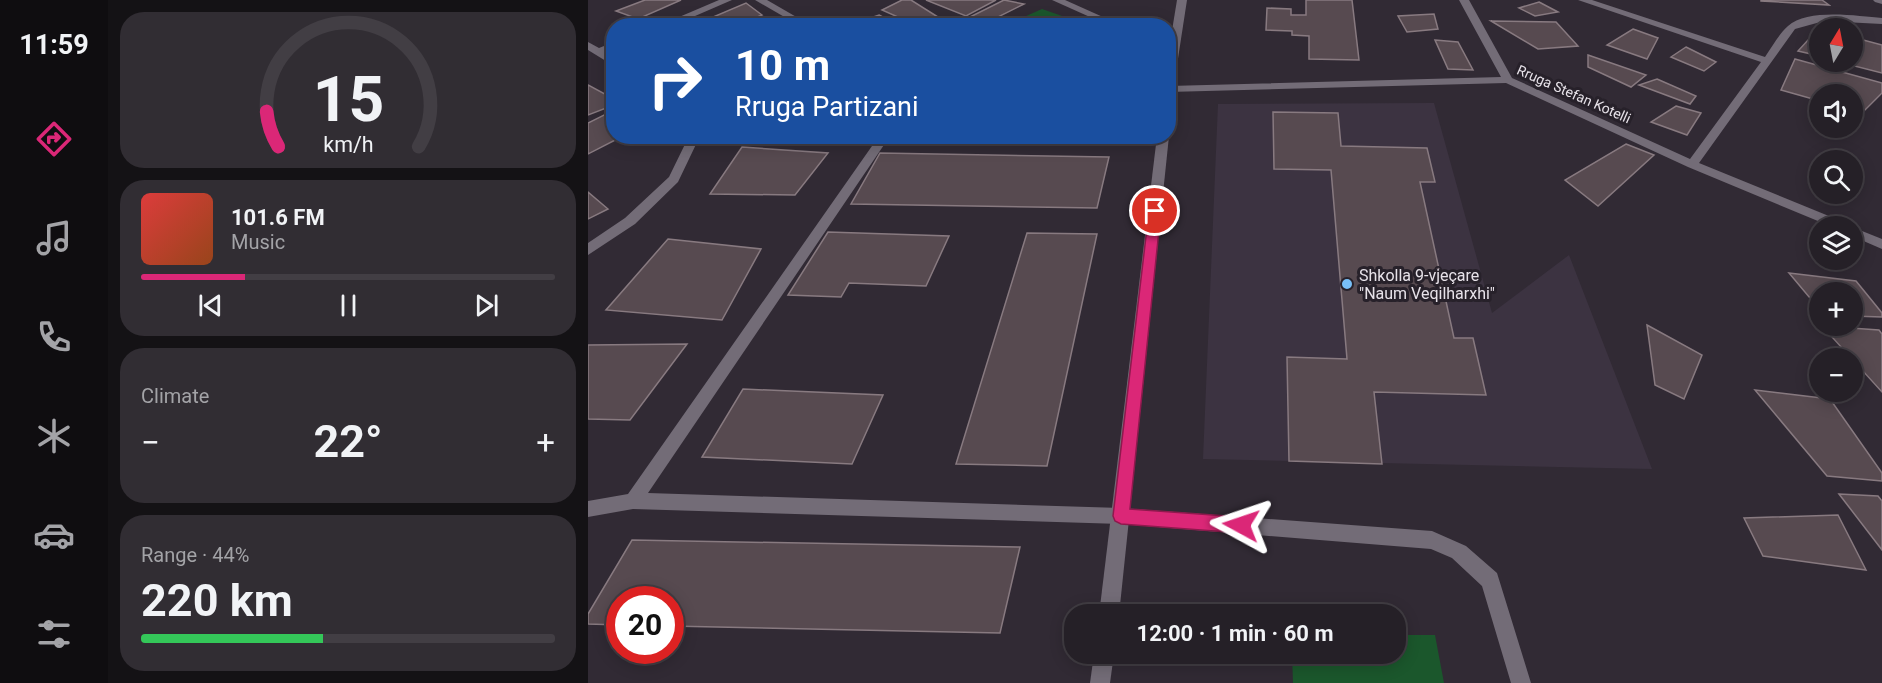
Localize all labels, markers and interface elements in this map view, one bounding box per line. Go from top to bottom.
north arrow [1809,18,1863,72]
map controls [1809,18,1863,402]
text: 11:59 [19,29,89,61]
text: 10 m [735,41,830,90]
icon: right [636,42,714,120]
street label: Rruga Stefan Kotelli [1515,62,1633,126]
text: 15 [312,63,384,136]
button: sound [1809,84,1863,138]
text: Rruga Partizani [735,91,919,123]
icon: directions [33,118,75,160]
text: km/h [323,132,373,157]
button: search [1809,150,1863,204]
pin [1129,185,1180,236]
icon: arrive [1138,194,1171,227]
text: 101.6 FM [231,205,325,230]
button: layers [1809,216,1863,270]
icon: music [33,217,75,259]
text: Music [231,230,285,254]
place label: Shkolla 9-vjeçare "Naum Veqilharxhi" [1359,266,1495,303]
marker: Shkolla 9-vjeçare "Naum Veqilharxhi" [1340,277,1354,291]
button: + [1809,282,1863,336]
icon: previous [194,289,227,322]
icon: pause [332,289,365,322]
icon: next [470,289,503,322]
icon: phone [33,316,75,358]
button: − [1809,348,1863,402]
text: Climate [141,384,209,408]
icon: climate [33,415,75,457]
text: 22° [313,415,383,468]
text: − [141,423,160,462]
text: + [536,423,555,462]
position arrow [1209,493,1273,557]
icon: car [33,514,75,556]
text: Range · 44% [141,543,249,567]
text: 220 km [141,574,293,627]
speed limit sign: 20 [606,586,684,664]
icon: filters [33,613,75,655]
text: 12:00 · 1 min · 60 m [1137,621,1333,646]

